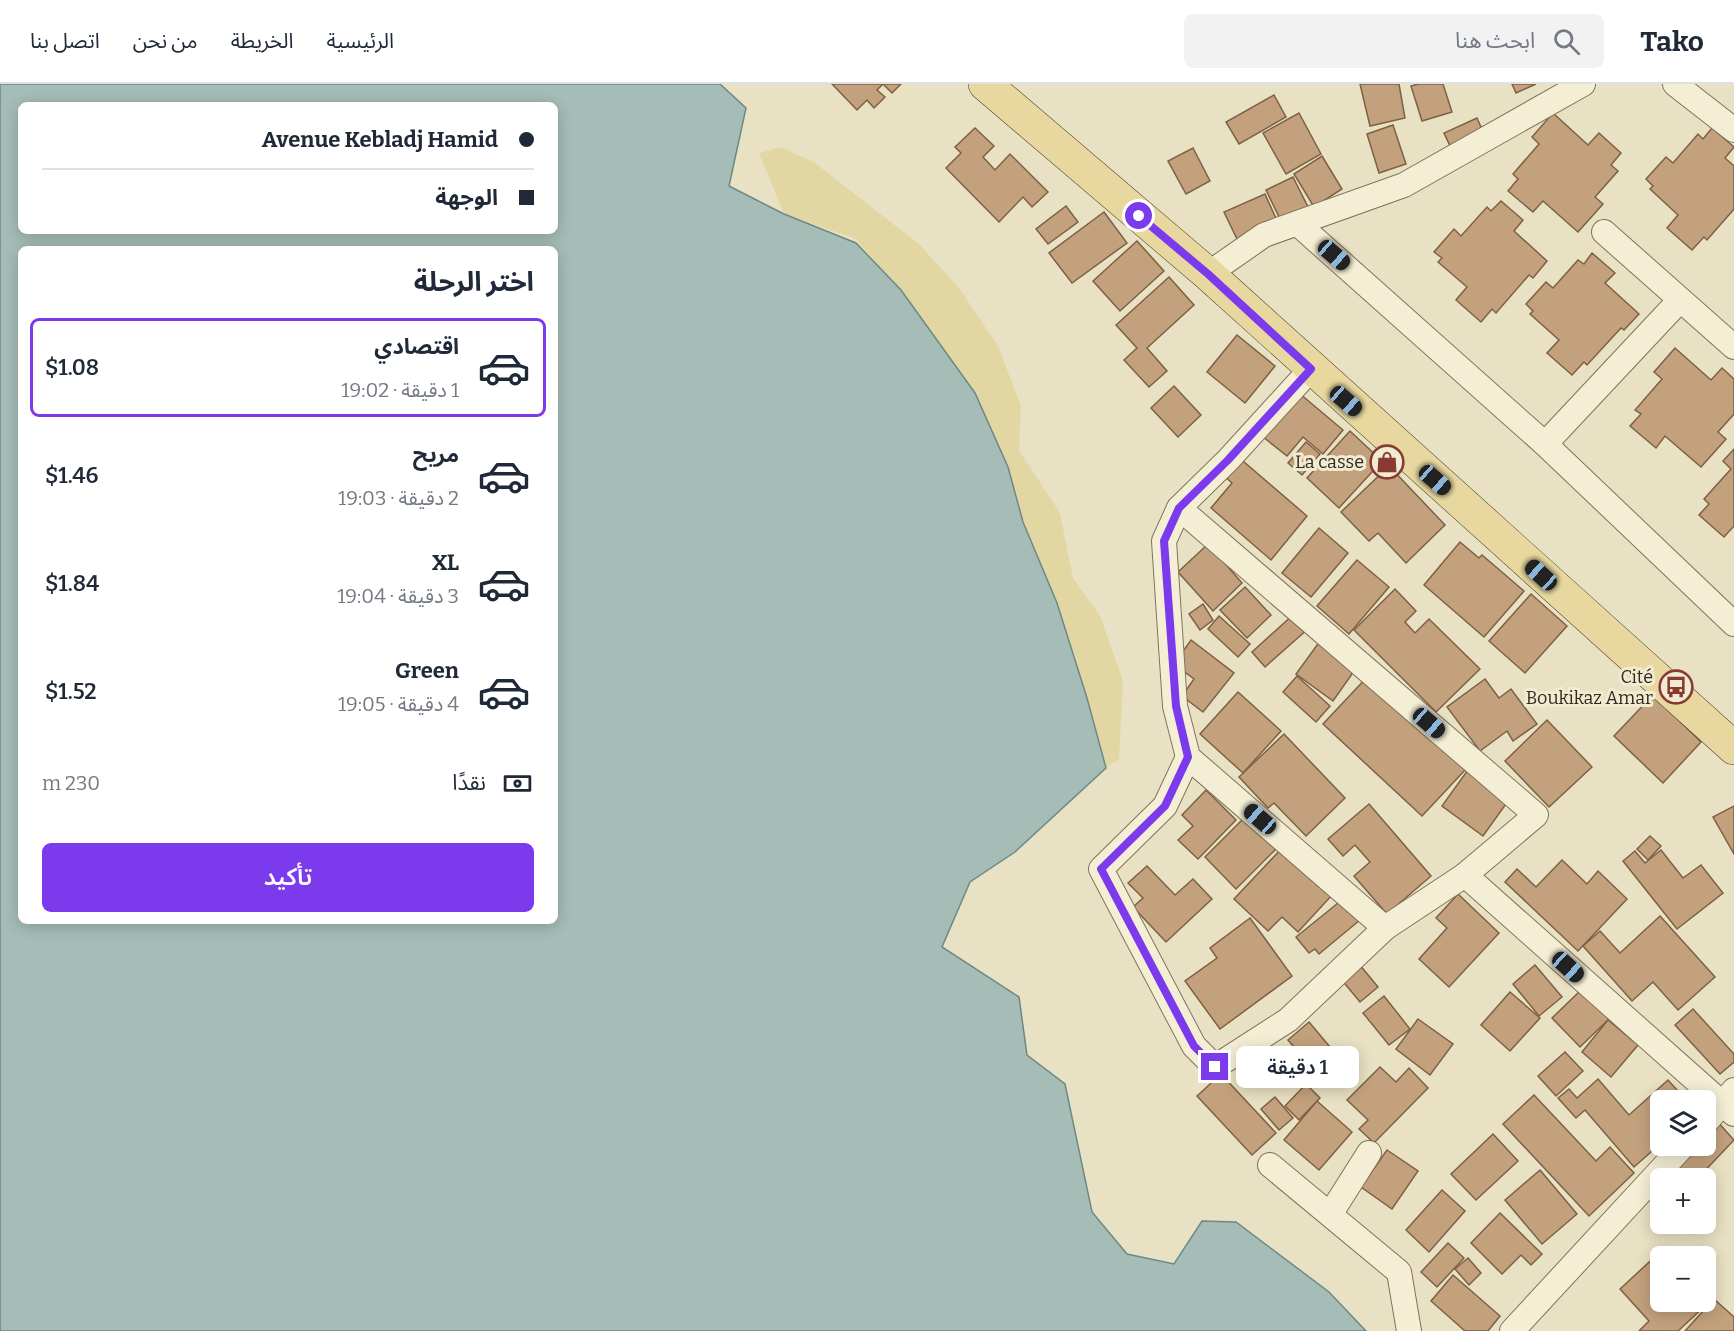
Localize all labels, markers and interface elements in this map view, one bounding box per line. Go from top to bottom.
search box [1184,14,1604,68]
icon: search [1550,25,1583,58]
text: Tako [1640,25,1704,58]
text: ابحث هنا [1455,27,1535,54]
text: اتصل بنا [30,28,100,54]
text: من نحن [133,28,198,54]
text: الخريطة [231,28,294,54]
text: الرئيسية [327,28,394,54]
text: Avenue Kebladj Hamid [262,126,498,153]
text: الوجهة [435,184,498,211]
route start [1125,202,1152,229]
car [1315,236,1353,274]
text: اختر الرحلة [414,266,534,298]
text: اقتصادي [374,333,459,360]
icon: car [477,341,531,395]
text: $1.08 [45,354,99,381]
text: 1 دقيقة · 19:02 [341,378,459,402]
car [1327,382,1365,420]
text: مريح [413,441,459,468]
shop icon: La casse [1369,444,1405,480]
icon: car [477,449,531,503]
place label: La casse [1295,451,1364,473]
car [1416,461,1454,499]
text: $1.46 [45,462,98,489]
text: 2 دقيقة · 19:03 [338,486,459,510]
text: XL [432,549,459,576]
car [1522,556,1560,594]
icon: car [477,557,531,611]
text: $1.84 [45,570,99,597]
text: 3 دقيقة · 19:04 [337,584,459,608]
text: Green [395,657,459,684]
icon: car [477,665,531,719]
place label: Cité Boukikaz Amar [1526,666,1653,709]
bus stop icon: Cité Boukikaz Amar [1658,669,1694,705]
text: $1.52 [45,678,97,705]
text: 4 دقيقة · 19:05 [338,692,459,716]
car [1410,704,1448,742]
icon: cash [501,767,534,800]
text: نقدًا [452,769,486,796]
text: 230 m [42,771,100,795]
car [1241,800,1279,838]
button: تأكيد [42,843,534,912]
car [1549,948,1587,986]
callout: 1 دقيقة [1236,1046,1359,1088]
route end [1201,1053,1228,1080]
text: 1 دقيقة [1267,1055,1328,1079]
map controls [1650,1090,1716,1312]
button: layers [1650,1090,1716,1156]
button: + [1650,1168,1716,1234]
button: − [1650,1246,1716,1312]

